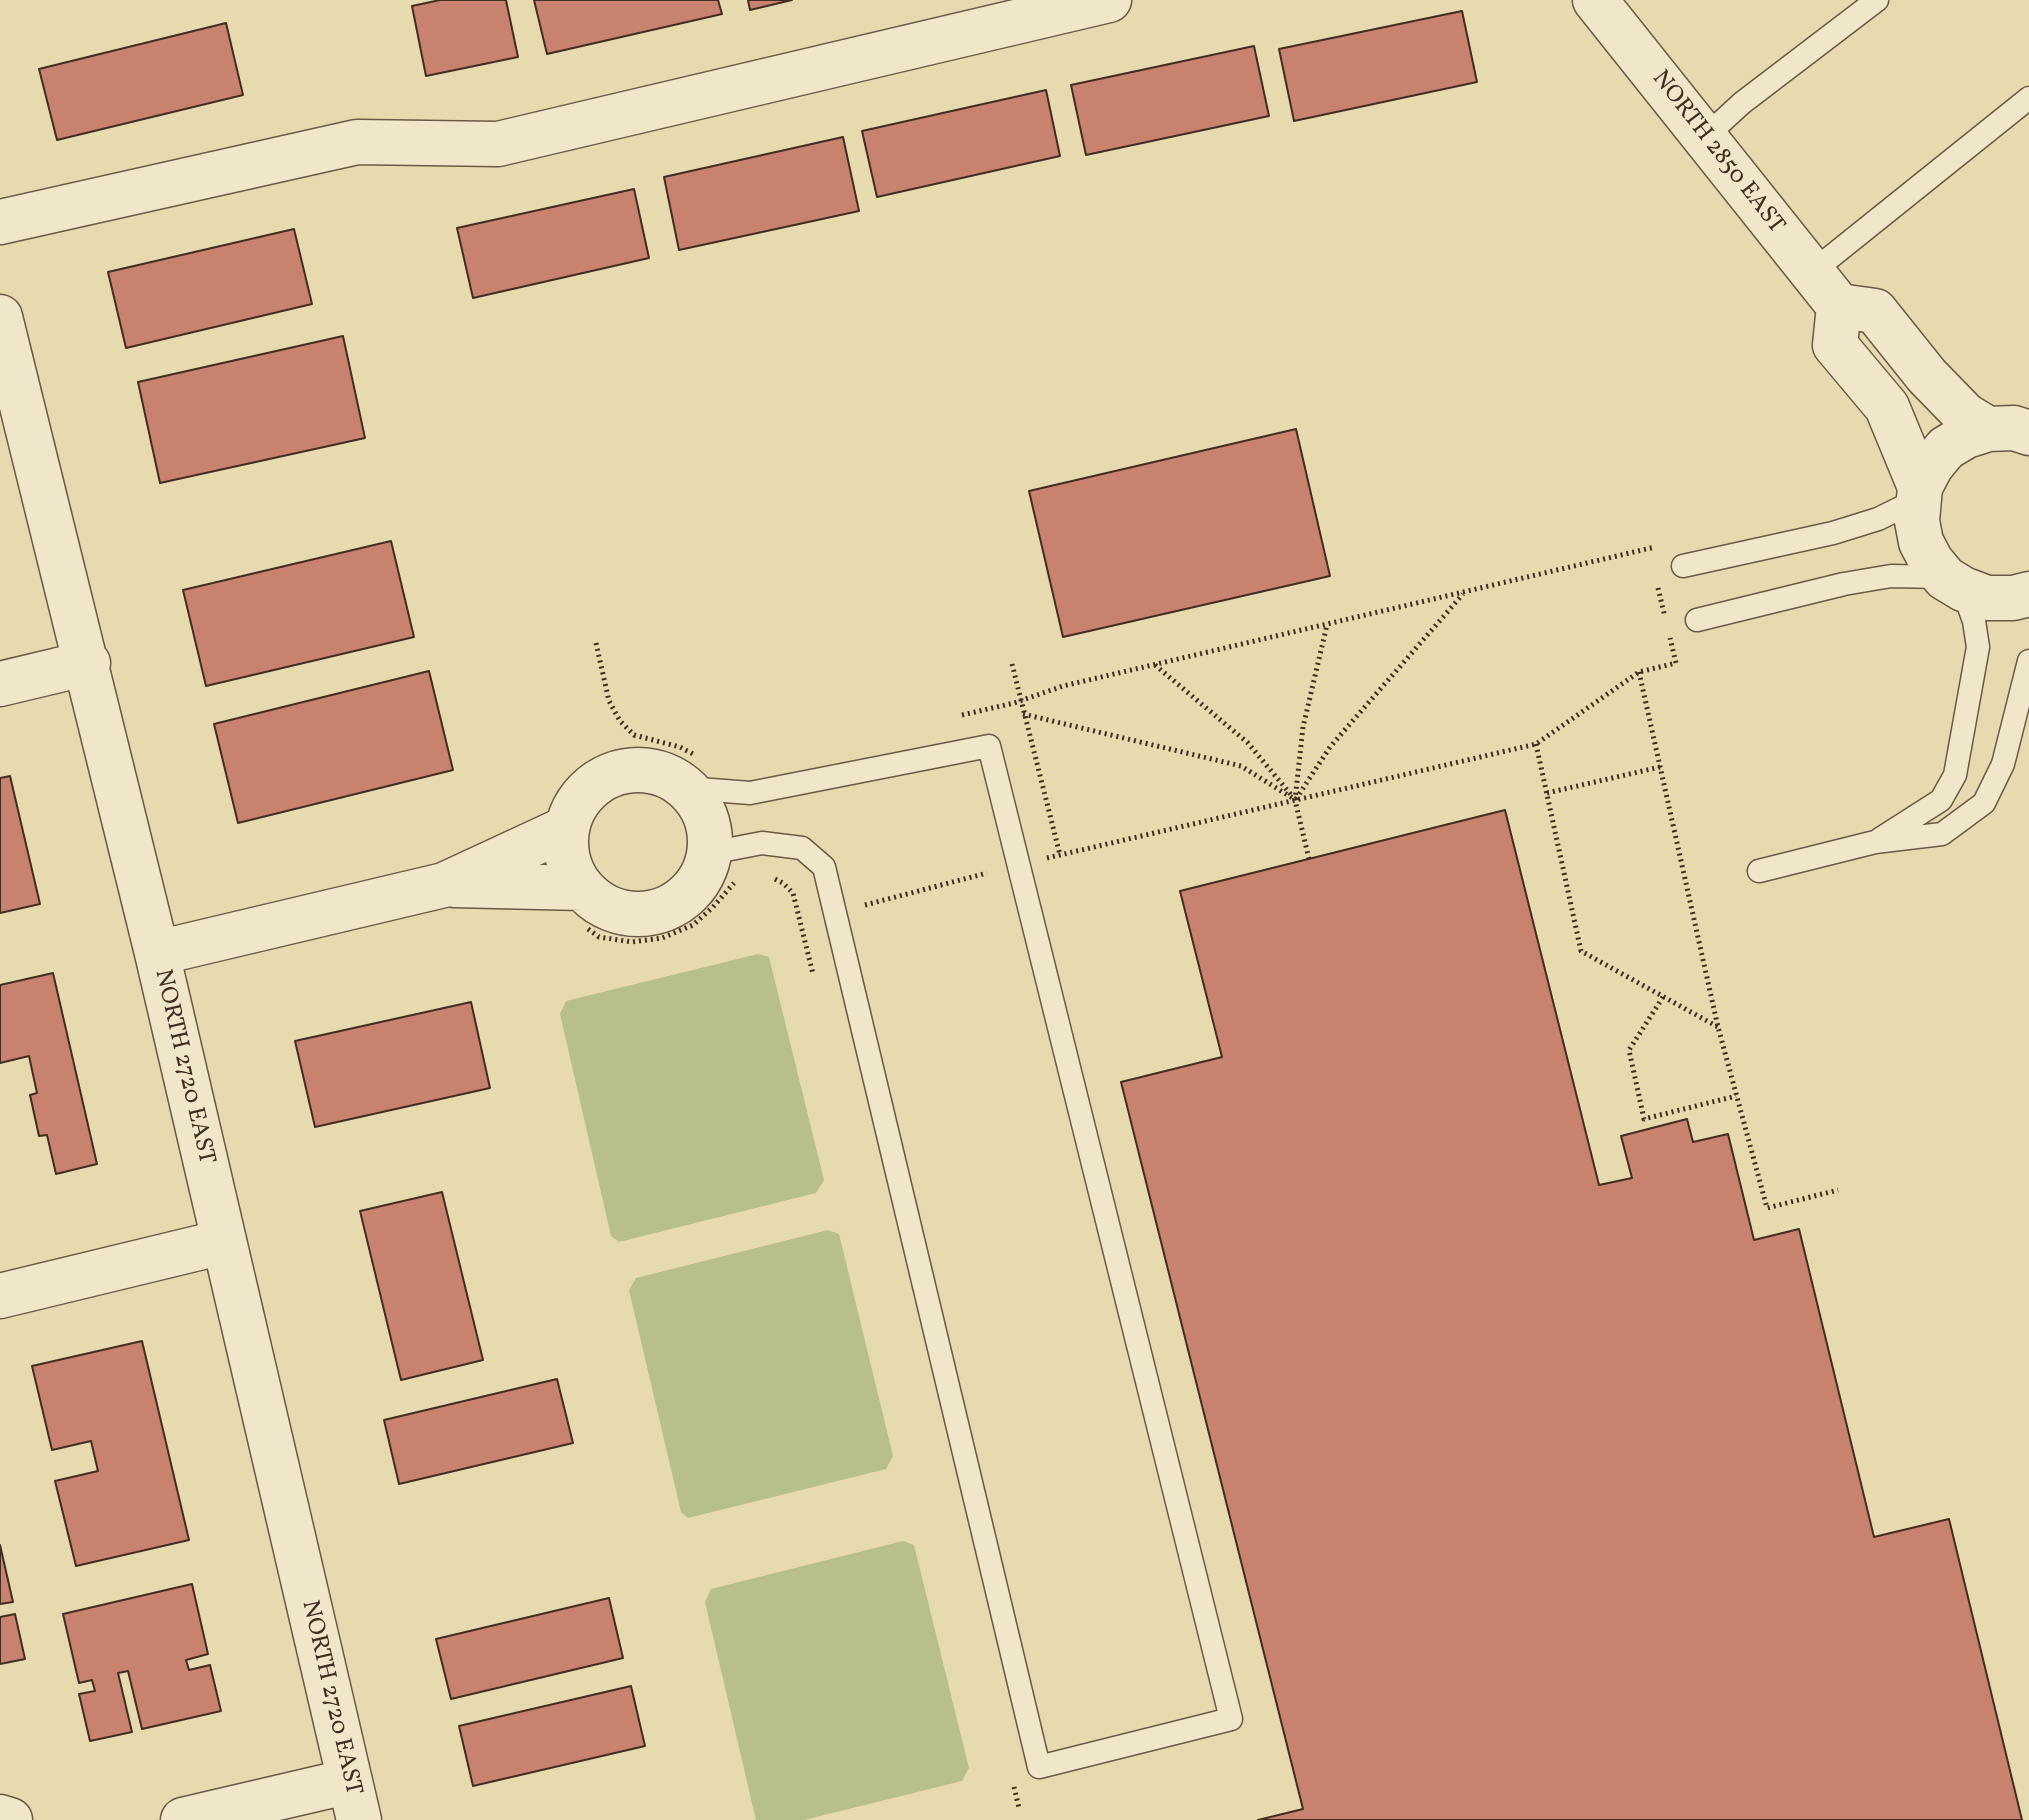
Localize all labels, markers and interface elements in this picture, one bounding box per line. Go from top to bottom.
street label: NORTH 2850 EAST [1644,66,1790,240]
street label: NORTH 2720 EAST [147,967,219,1167]
street label: NORTH 2720 EAST [294,1598,366,1798]

